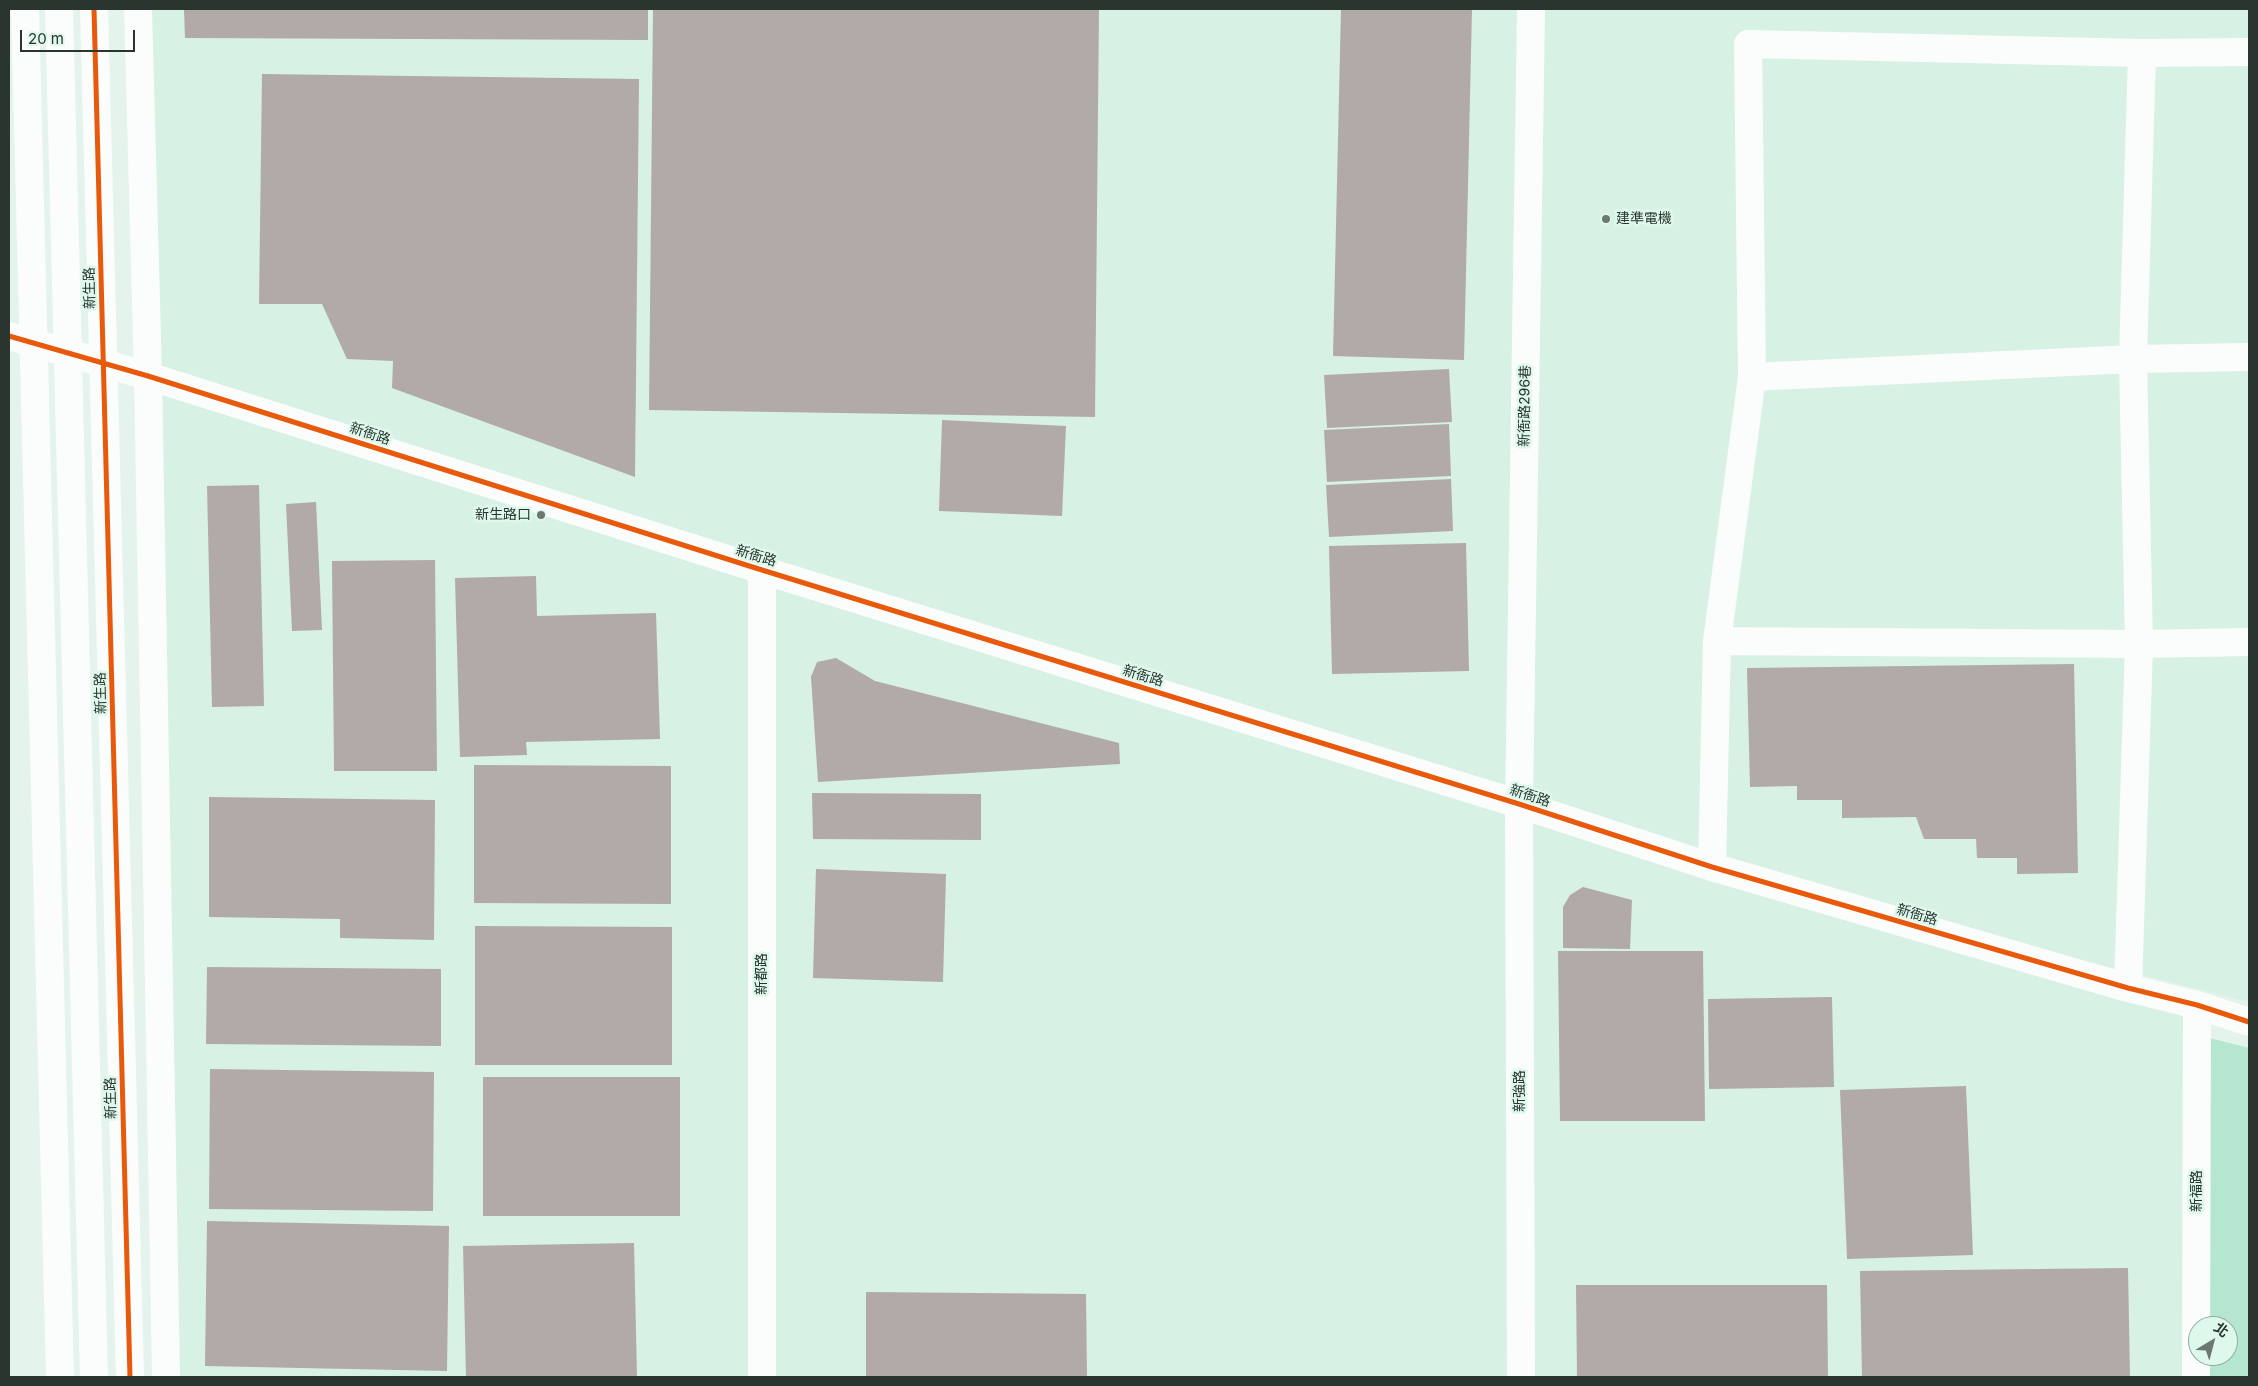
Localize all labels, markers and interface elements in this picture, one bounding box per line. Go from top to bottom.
scale bar [22,20,138,52]
text: 20 m [28,29,64,48]
place label: 建準電機 [1616,211,1672,227]
marker: 建準電機 [1600,213,1612,225]
street label: 新生路 [81,267,99,309]
street label: 新衙路296巷 [1516,365,1534,447]
street label: 新衙路 [347,420,393,448]
place label: 新生路口 [475,507,531,523]
marker: 新生路口 [535,509,547,521]
street label: 新衙路 [733,542,779,570]
street label: 新衙路 [1120,662,1166,690]
street label: 新生路 [92,672,110,714]
street label: 新衙路 [1507,782,1553,810]
street label: 新衙路 [1894,901,1940,929]
street label: 新都路 [754,953,770,995]
street label: 新強路 [1512,1070,1528,1112]
street label: 新生路 [102,1077,120,1119]
street label: 新福路 [2189,1170,2205,1212]
north arrow [2188,1316,2238,1366]
text: 北 [2211,1318,2232,1340]

